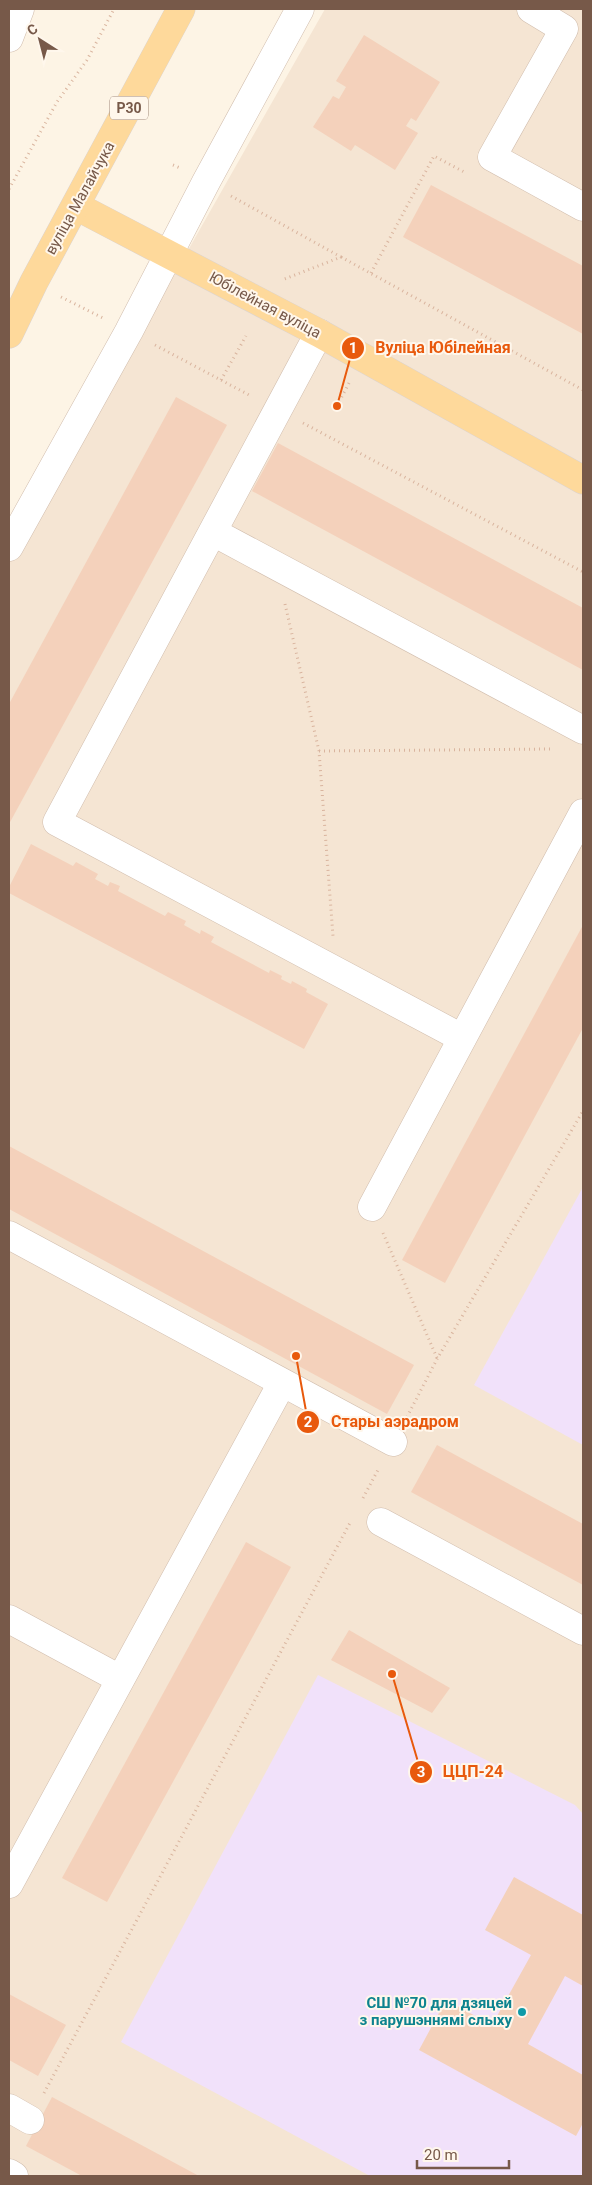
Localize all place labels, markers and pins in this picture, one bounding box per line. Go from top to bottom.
callout: Вуліца Юбілейная [340,332,521,363]
callout: Стары аэрадром [296,1406,469,1437]
callout: ЦЦП-24 [408,1756,513,1787]
place label: СШ №70 для дзяцей з парушэннямі слыху [360,1994,512,2029]
marker: СШ №70 для дзяцей з парушэннямі слыху [516,2006,528,2018]

